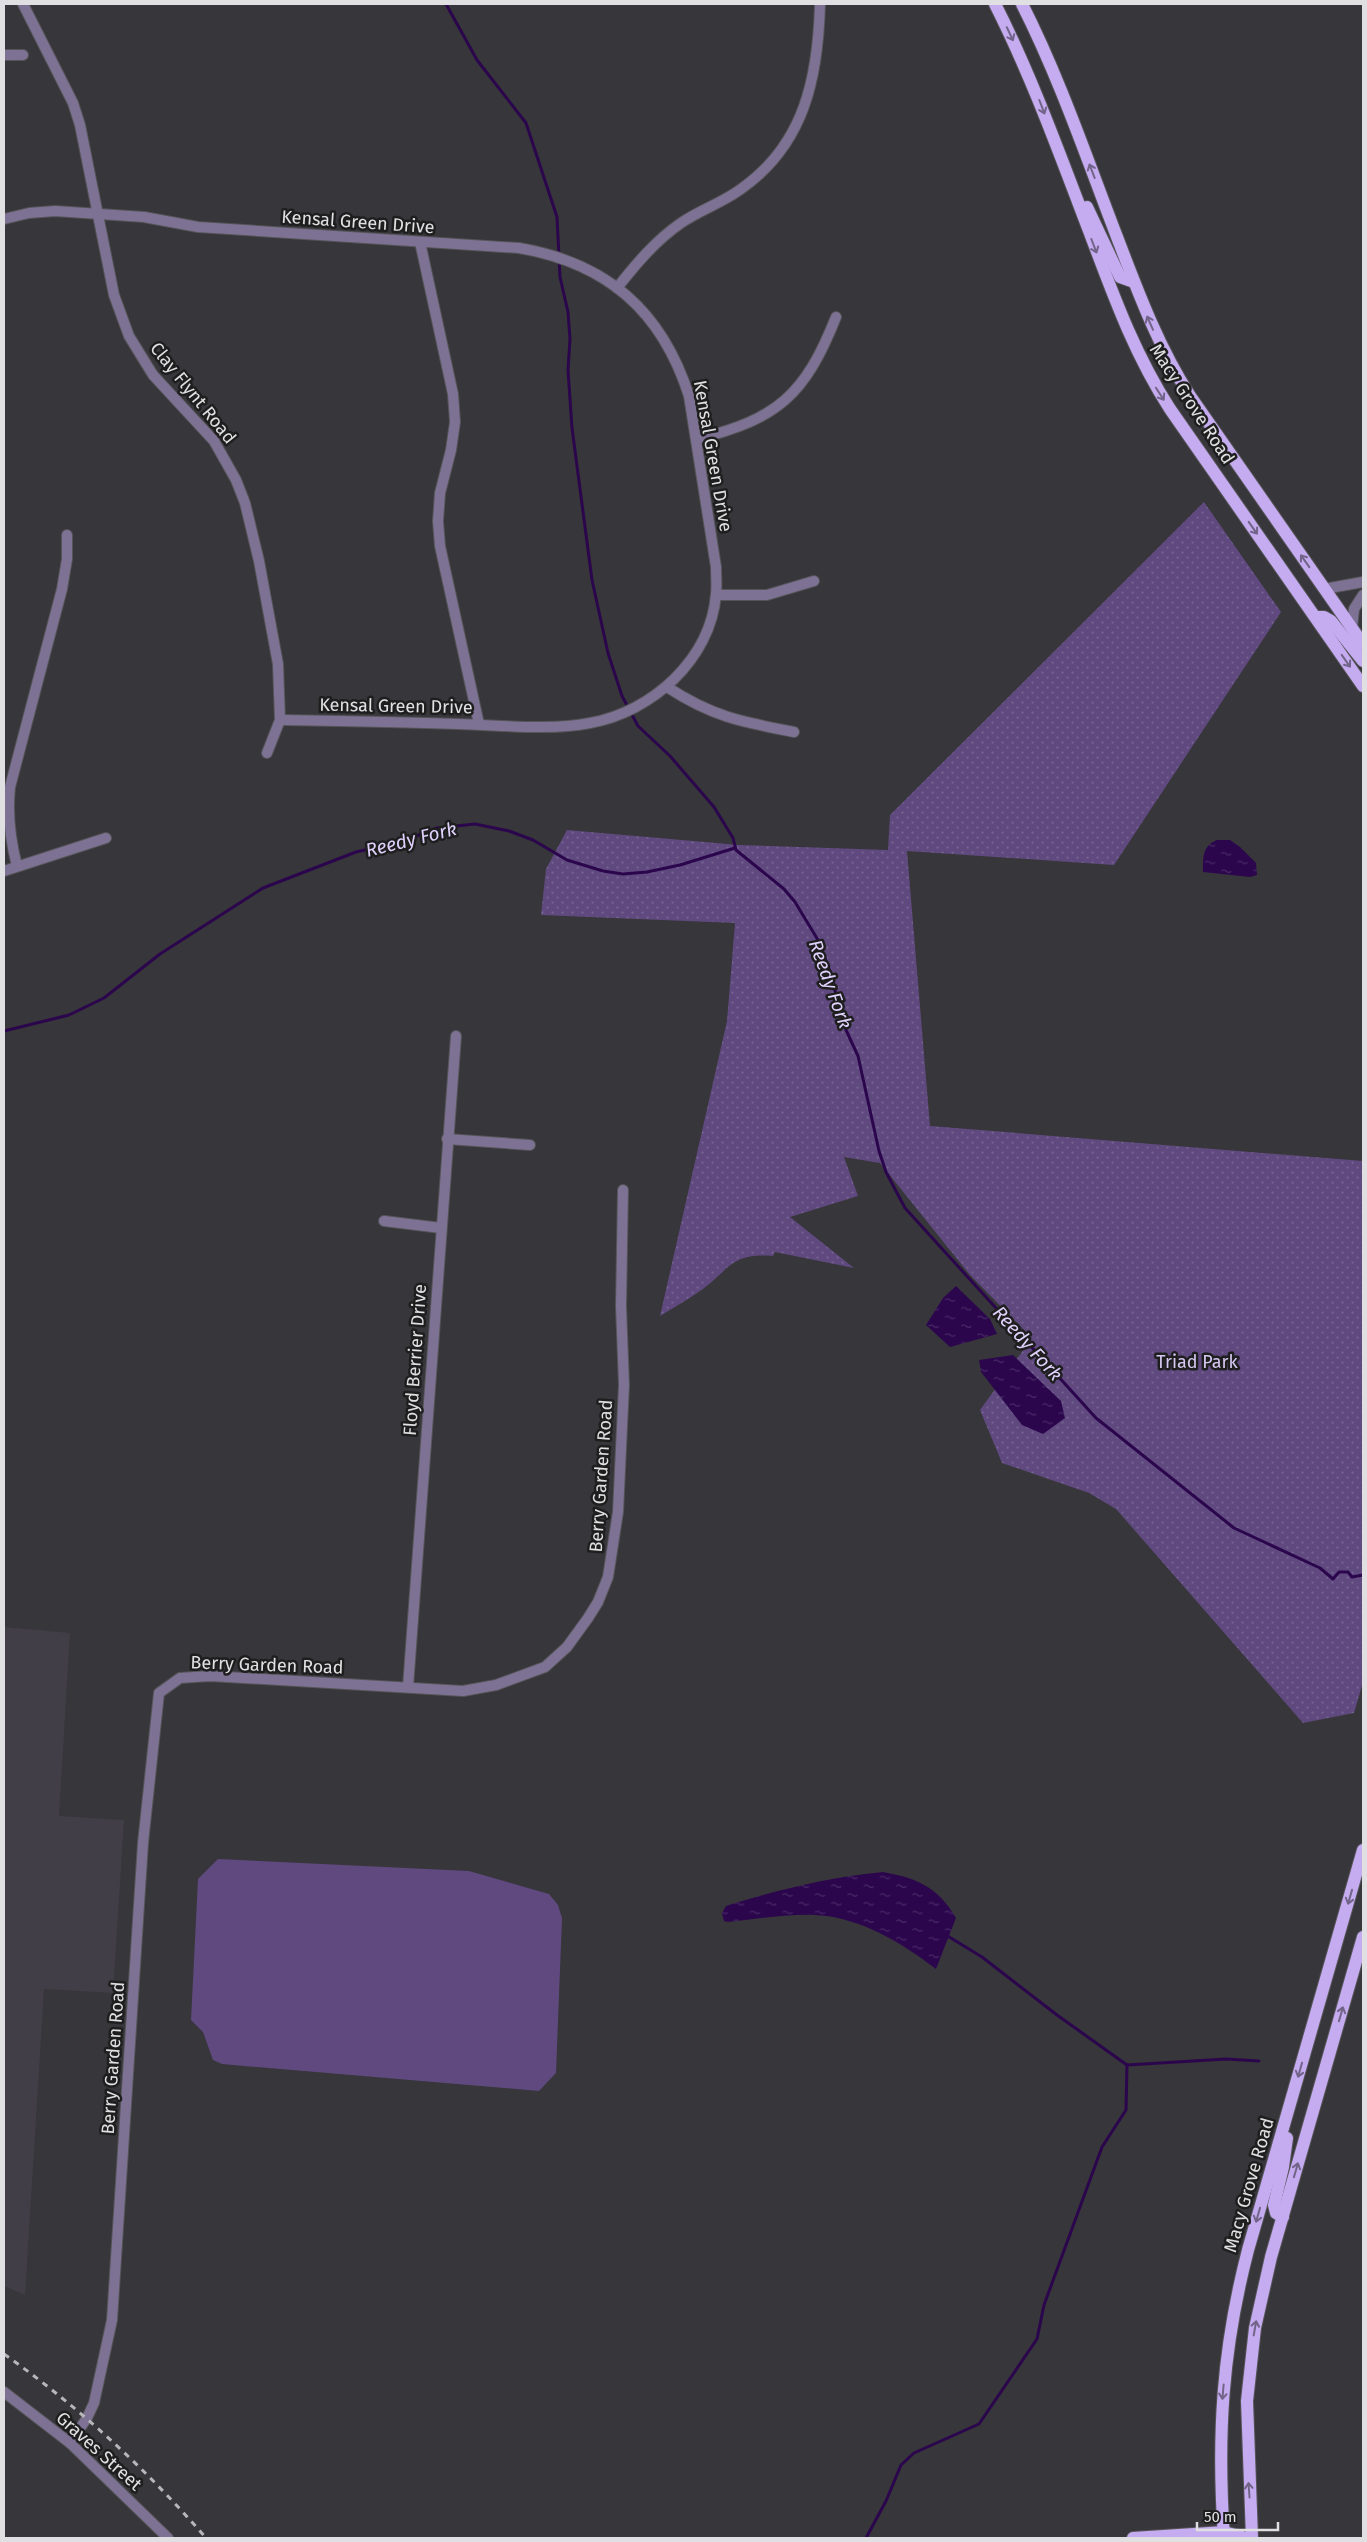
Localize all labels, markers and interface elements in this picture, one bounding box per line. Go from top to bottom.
one-way arrow [1006,26,1015,41]
one-way arrow [1038,99,1047,115]
one-way arrow [1087,164,1096,179]
street label: Kensal Green Drive [281,206,435,238]
one-way arrow [1090,238,1099,253]
one-way arrow [1144,316,1154,331]
street label: Clay Flynt Road [145,338,241,448]
street label: Macy Grove Road [1145,340,1239,468]
street label: Kensal Green Drive [689,378,737,534]
one-way arrow [1155,387,1166,401]
one-way arrow [1248,520,1258,534]
one-way arrow [1300,554,1310,568]
one-way arrow [1341,654,1351,668]
street label: Kensal Green Drive [319,694,473,718]
water label: Reedy Fork [363,817,459,862]
water label: Reedy Fork [804,937,857,1032]
street label: Floyd Berrier Drive [399,1283,431,1437]
water label: Reedy Fork [988,1301,1067,1386]
park label: Triad Park [1156,1351,1239,1373]
street label: Berry Garden Road [585,1399,617,1553]
street label: Berry Garden Road [190,1651,344,1679]
one-way arrow [1344,1889,1354,1905]
street label: Berry Garden Road [97,1981,129,2135]
one-way arrow [1337,2007,1346,2023]
one-way arrow [1295,2062,1304,2078]
street label: Macy Grove Road [1219,2115,1279,2255]
one-way arrow [1292,2163,1301,2179]
one-way arrow [1253,2206,1263,2222]
one-way arrow [1251,2320,1261,2336]
one-way arrow [1218,2384,1228,2400]
street label: Graves Street [52,2407,147,2496]
one-way arrow [1244,2482,1253,2498]
scale bar [1197,2500,1278,2532]
text: 50 m [1204,2508,1237,2526]

